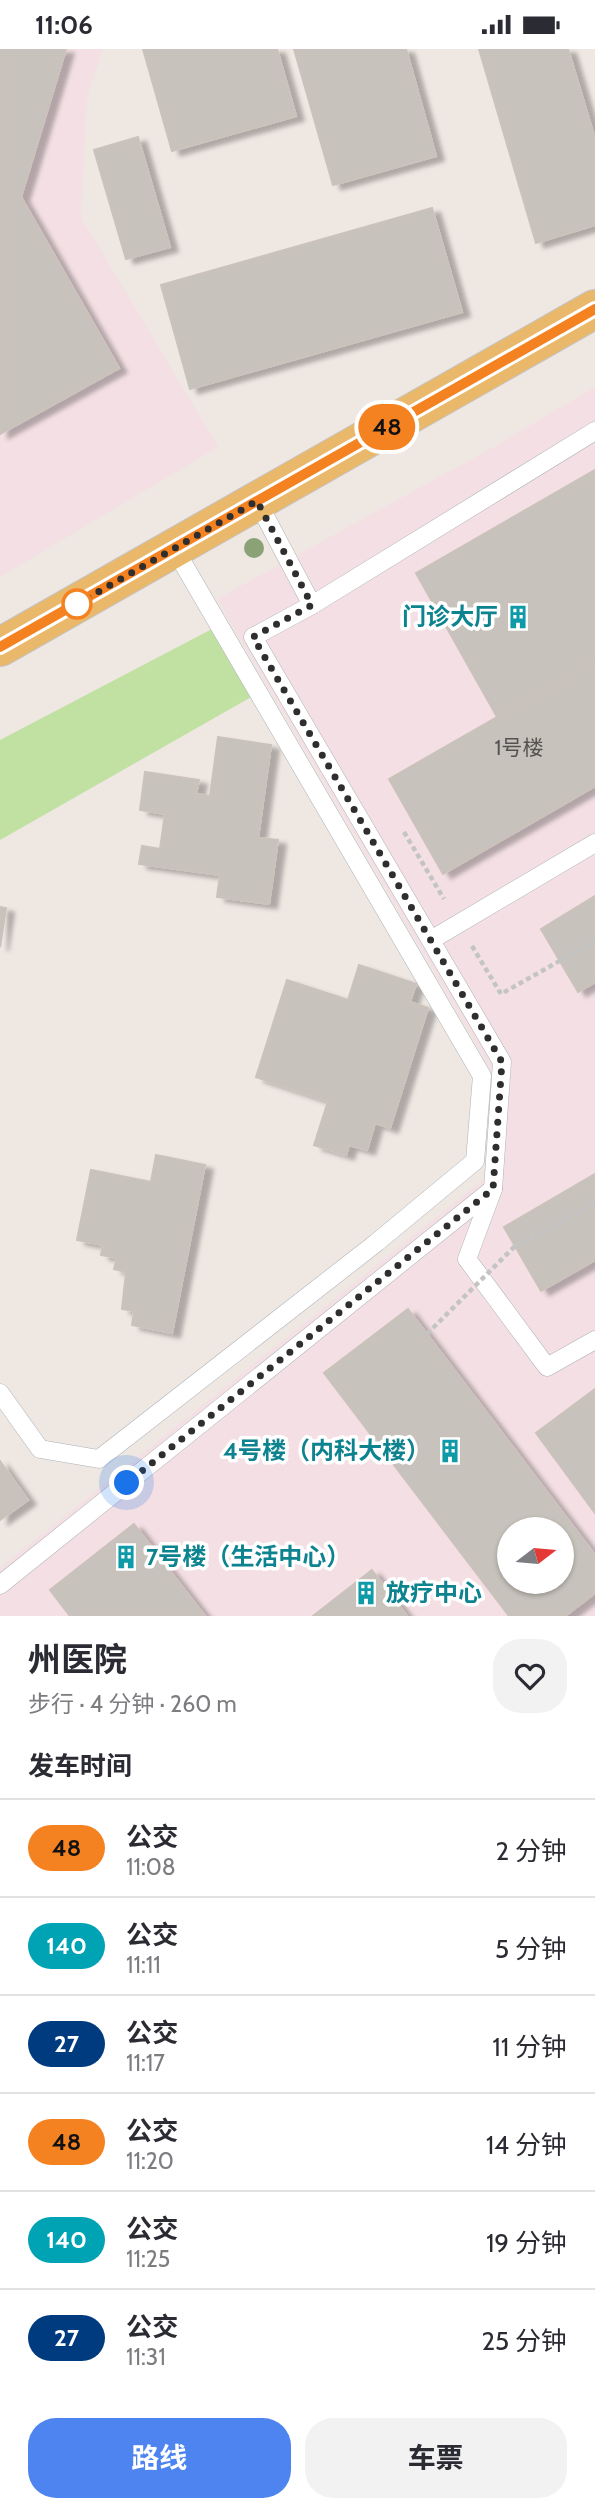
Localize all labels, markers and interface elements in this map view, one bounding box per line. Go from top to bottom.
text: 11:06 [35,9,93,41]
line badge: 48 [356,404,418,450]
text: 48 [372,412,402,441]
unlabelled marker [62,589,92,619]
place label: 门诊大厅 [402,602,498,631]
building icon: 门诊大厅 [504,603,532,631]
house number: 1号楼 [495,735,543,760]
place label: 4号楼（内科大楼） [223,1436,430,1465]
building icon: 4号楼（内科大楼） [436,1437,464,1465]
your location [109,1465,144,1500]
north arrow [497,1517,574,1594]
map controls [497,1517,574,1594]
place label: 7号楼（生活中心） [146,1542,350,1571]
building icon: 7号楼（生活中心） [112,1543,140,1571]
place label: 放疗中心 [386,1578,482,1607]
building icon: 放疗中心 [352,1579,380,1607]
text: 州医院 [28,1639,127,1679]
button: heart [493,1639,567,1713]
text: 步行 · 4 分钟 · 260 m [28,1690,237,1718]
text: 发车时间 [28,1750,132,1782]
text: 公交 [126,1821,178,1853]
text: 48 [52,1833,81,1862]
text: 2 分钟 [496,1835,567,1867]
text: 11:08 [126,1853,176,1881]
text: 公交 [126,1919,178,1951]
text: 140 [46,1931,87,1960]
text: 5 分钟 [495,1933,567,1965]
text: 11:11 [126,1951,161,1979]
text: 公交 [126,2017,178,2049]
text: 27 [54,2029,79,2058]
text: 11 分钟 [492,2031,567,2063]
text: 11:17 [126,2049,165,2077]
text: 公交 [126,2115,178,2147]
text: 48 [52,2127,81,2156]
text: 14 分钟 [486,2129,567,2161]
text: 11:20 [126,2147,174,2175]
text: 公交 [126,2213,178,2245]
text: 140 [46,2225,87,2254]
text: 19 分钟 [486,2227,567,2259]
text: 11:25 [126,2245,170,2273]
text: 公交 [126,2311,178,2343]
text: 27 [54,2323,79,2352]
text: 25 分钟 [481,2325,567,2357]
text: 11:31 [126,2343,166,2371]
button: 路线 [28,2418,291,2498]
button: 车票 [305,2418,567,2498]

